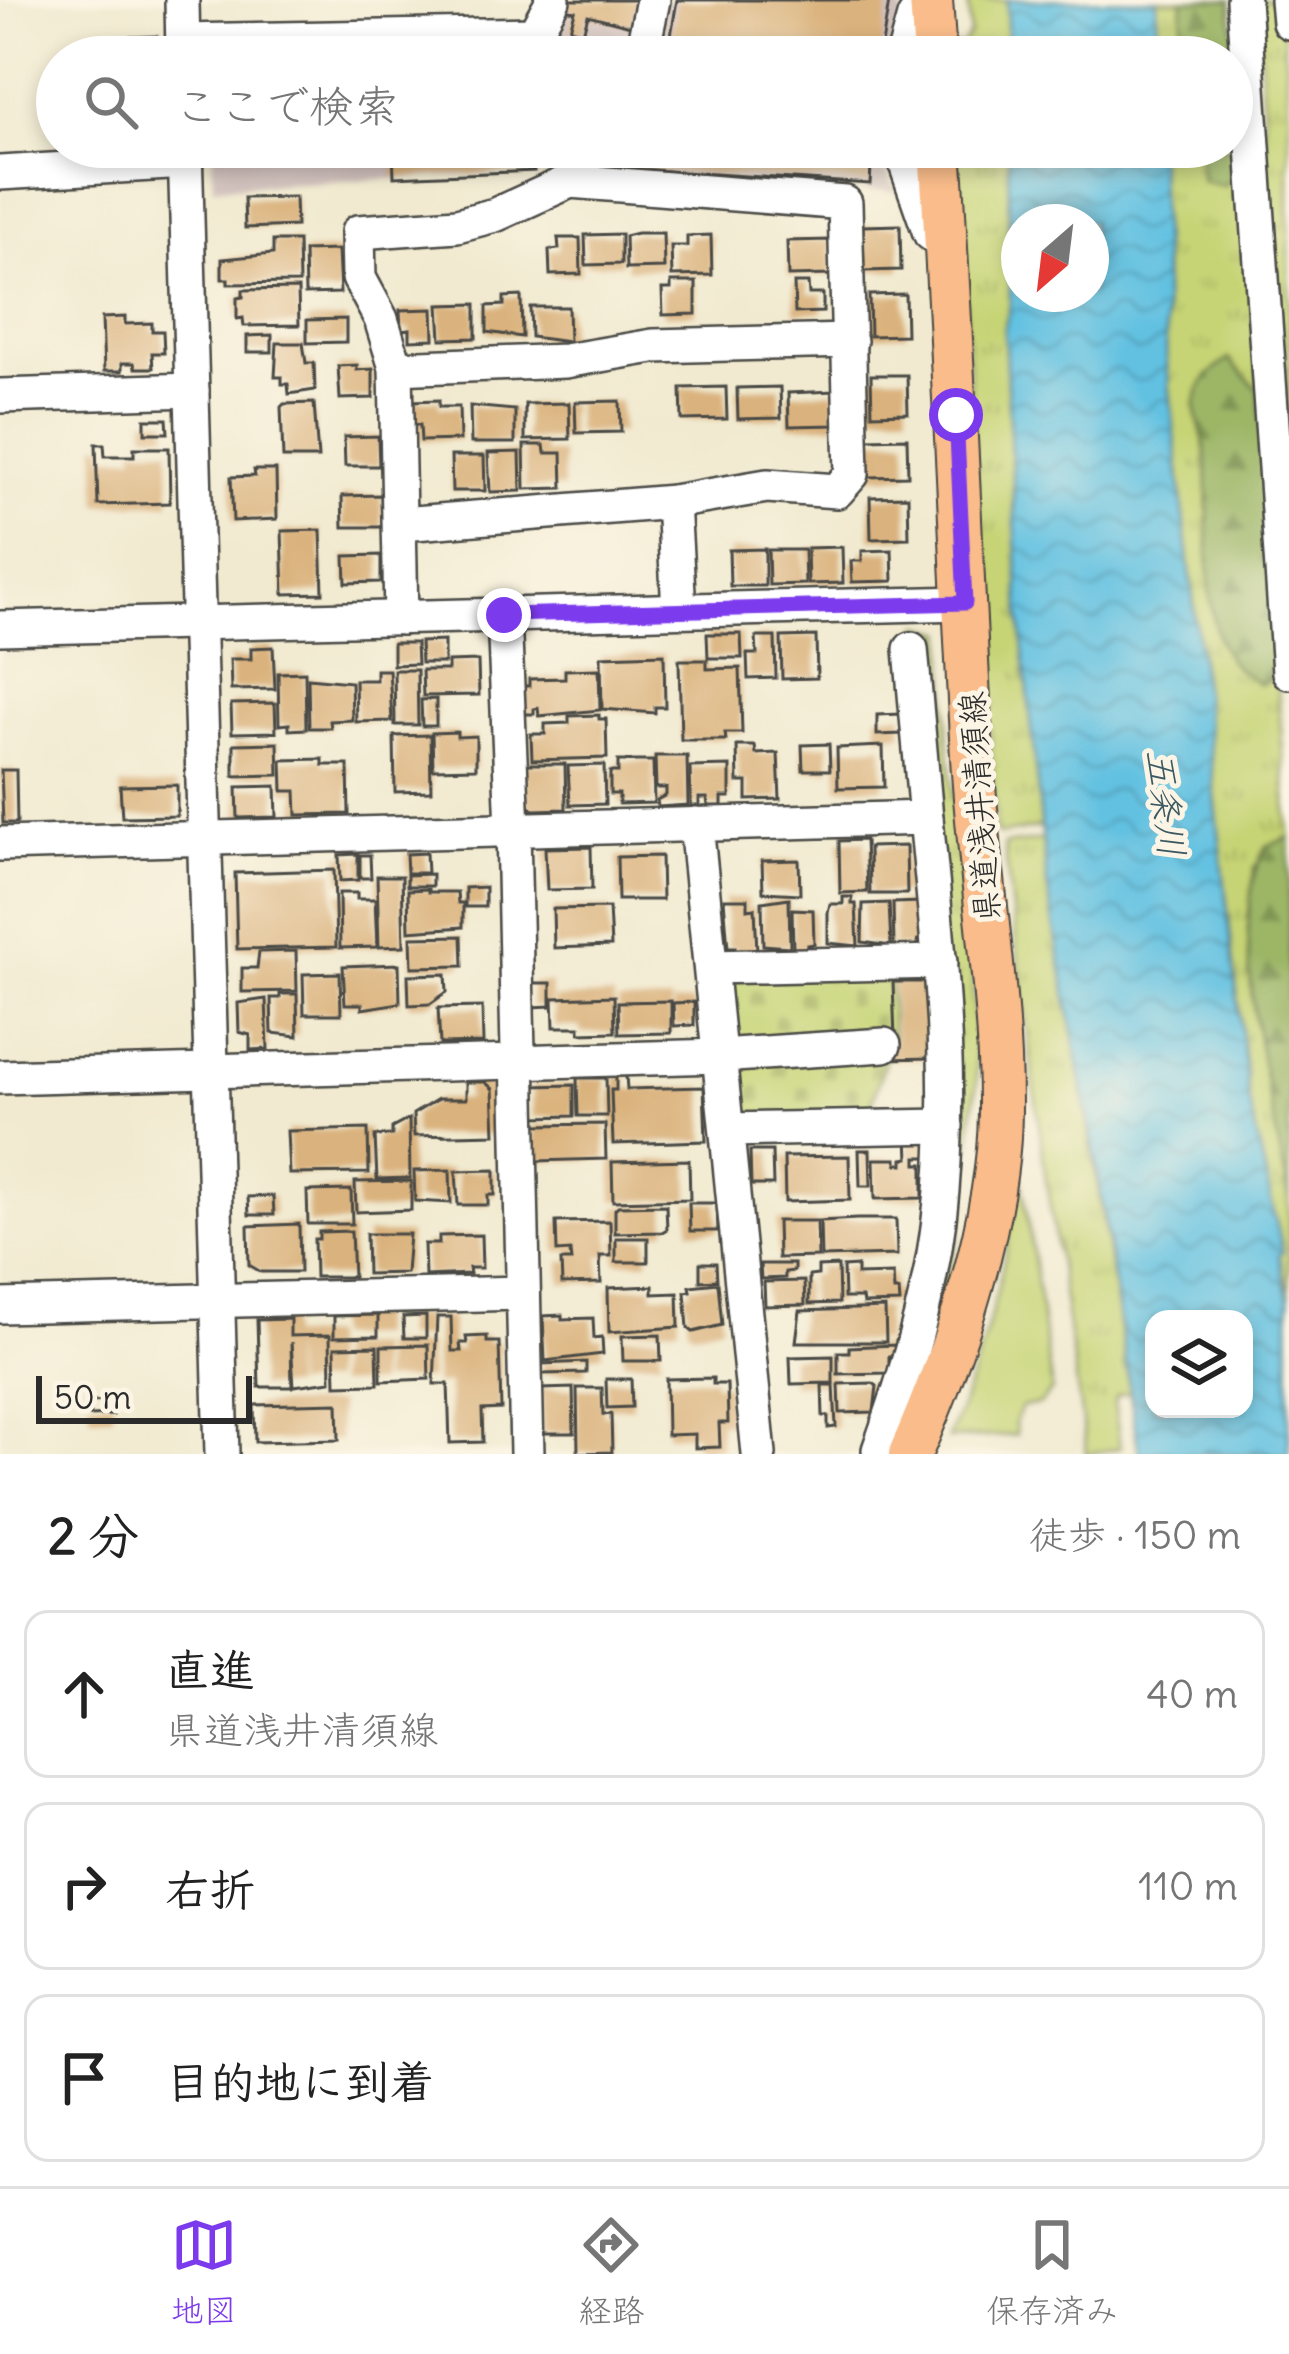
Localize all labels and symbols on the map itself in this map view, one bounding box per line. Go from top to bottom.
north arrow [1001,204,1109,312]
route start [929,388,983,442]
route end [477,588,531,642]
street label: 県道浅井清須線 [950,690,1008,924]
water label: 五条川 [1137,747,1195,859]
scale bar [36,1370,252,1423]

